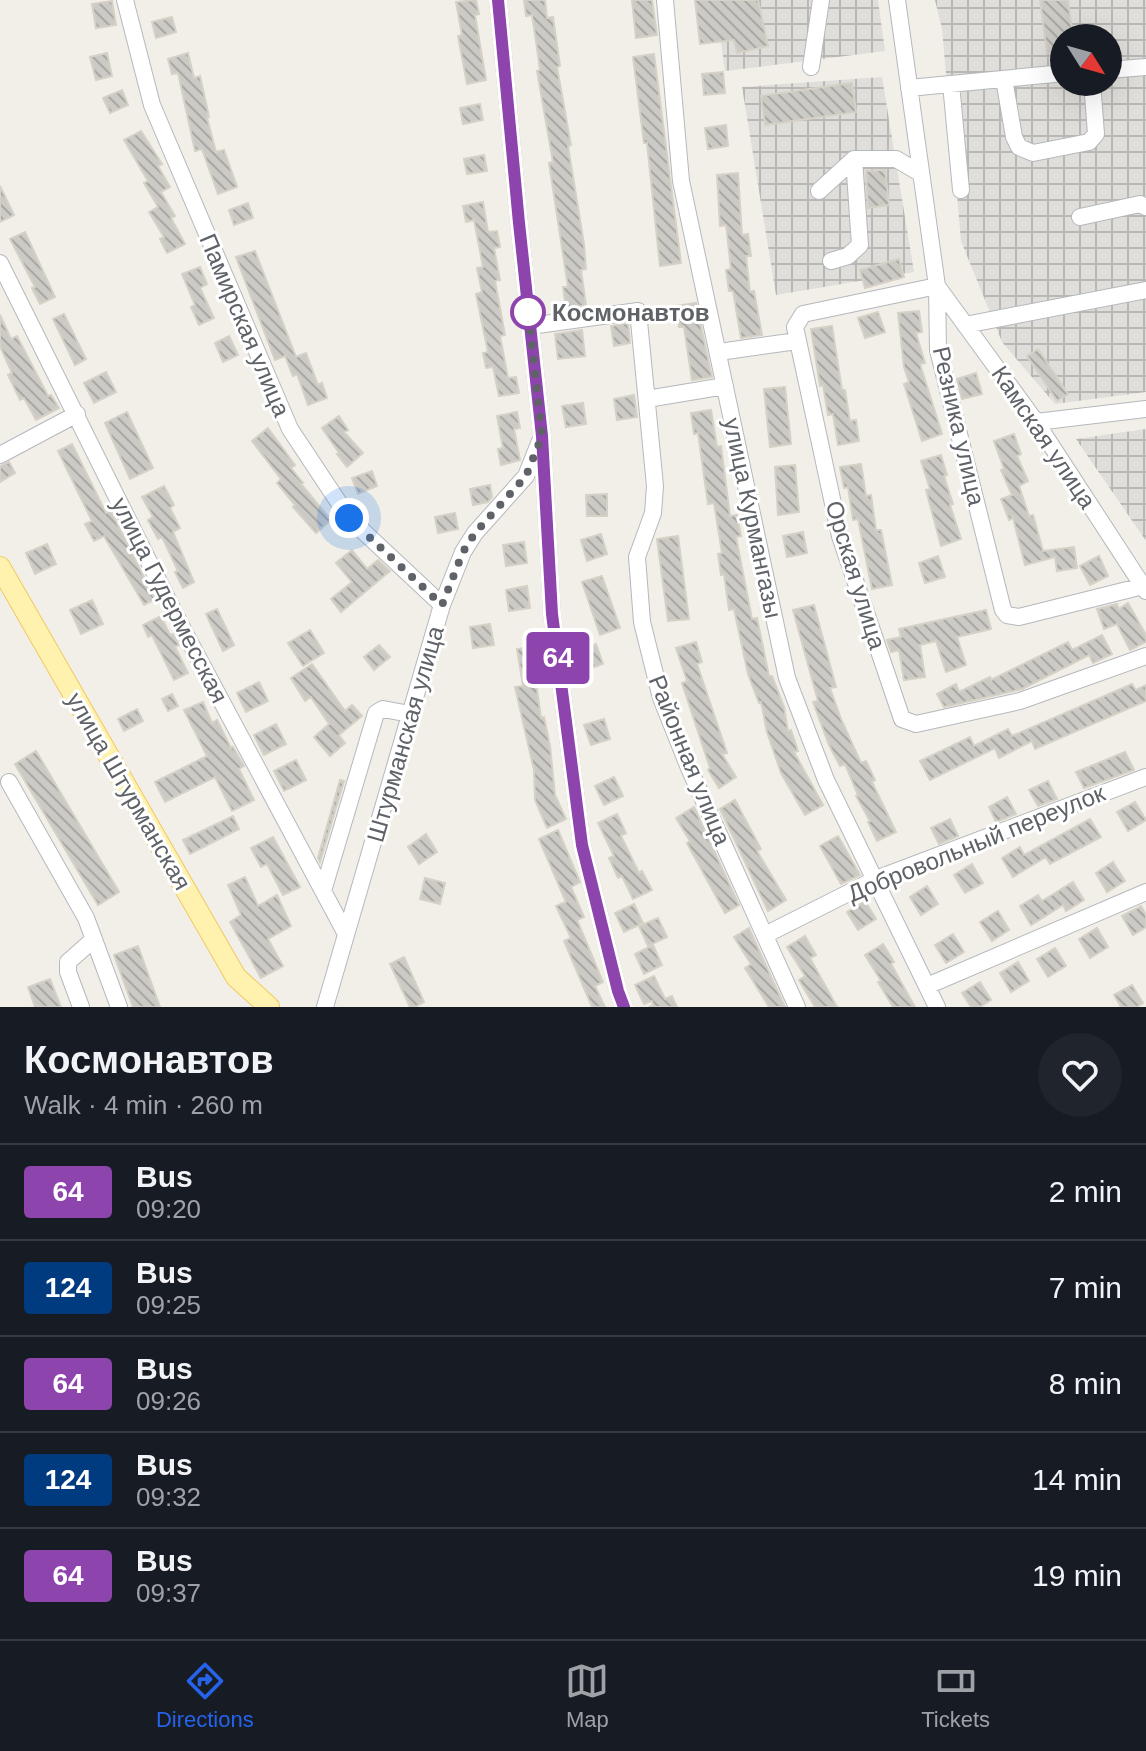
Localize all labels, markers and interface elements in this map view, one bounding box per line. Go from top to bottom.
north arrow [1050,24,1122,96]
map controls [1050,24,1122,96]
street label: Памирская улица [194,230,296,421]
marker: Космонавтов [511,295,545,329]
place label: Космонавтов [552,299,710,326]
street label: Резника улица [928,344,991,509]
street label: Камская улица [986,361,1102,514]
street label: улица Курмангазы [719,415,787,621]
street label: улица Гудермесская [106,493,234,707]
street label: Орская улица [821,497,892,653]
your location [329,498,369,538]
street label: Штурманская улица [361,622,449,845]
line badge: 64 [522,632,594,684]
text: 64 [542,642,574,673]
street label: Районная улица [644,671,737,849]
street label: улица Штурманская [61,687,197,895]
street label: Добровольный переулок [843,779,1109,907]
button: heart [1038,1033,1122,1117]
text: Космонавтов [24,1039,274,1081]
text: Walk · 4 min · 260 m [24,1090,263,1120]
text: Bus [136,1160,193,1193]
text: 2 min [1049,1175,1122,1208]
text: 64 [52,1176,84,1207]
text: 09:20 [136,1194,201,1224]
text: Bus [136,1256,193,1289]
text: 7 min [1049,1271,1122,1304]
text: 124 [45,1272,91,1303]
text: 09:25 [136,1290,201,1320]
text: Bus [136,1352,193,1385]
text: 8 min [1049,1367,1122,1400]
text: 64 [52,1368,84,1399]
text: 09:26 [136,1386,201,1416]
text: Bus [136,1448,193,1481]
text: 14 min [1032,1463,1122,1496]
text: 124 [45,1464,91,1495]
text: 09:32 [136,1482,201,1512]
text: Bus [136,1544,193,1577]
text: 19 min [1032,1559,1122,1592]
text: 64 [52,1560,84,1591]
text: 09:37 [136,1578,201,1608]
tab: Directions [156,1659,254,1733]
tab: Map [565,1659,609,1733]
tab: Tickets [921,1659,990,1733]

